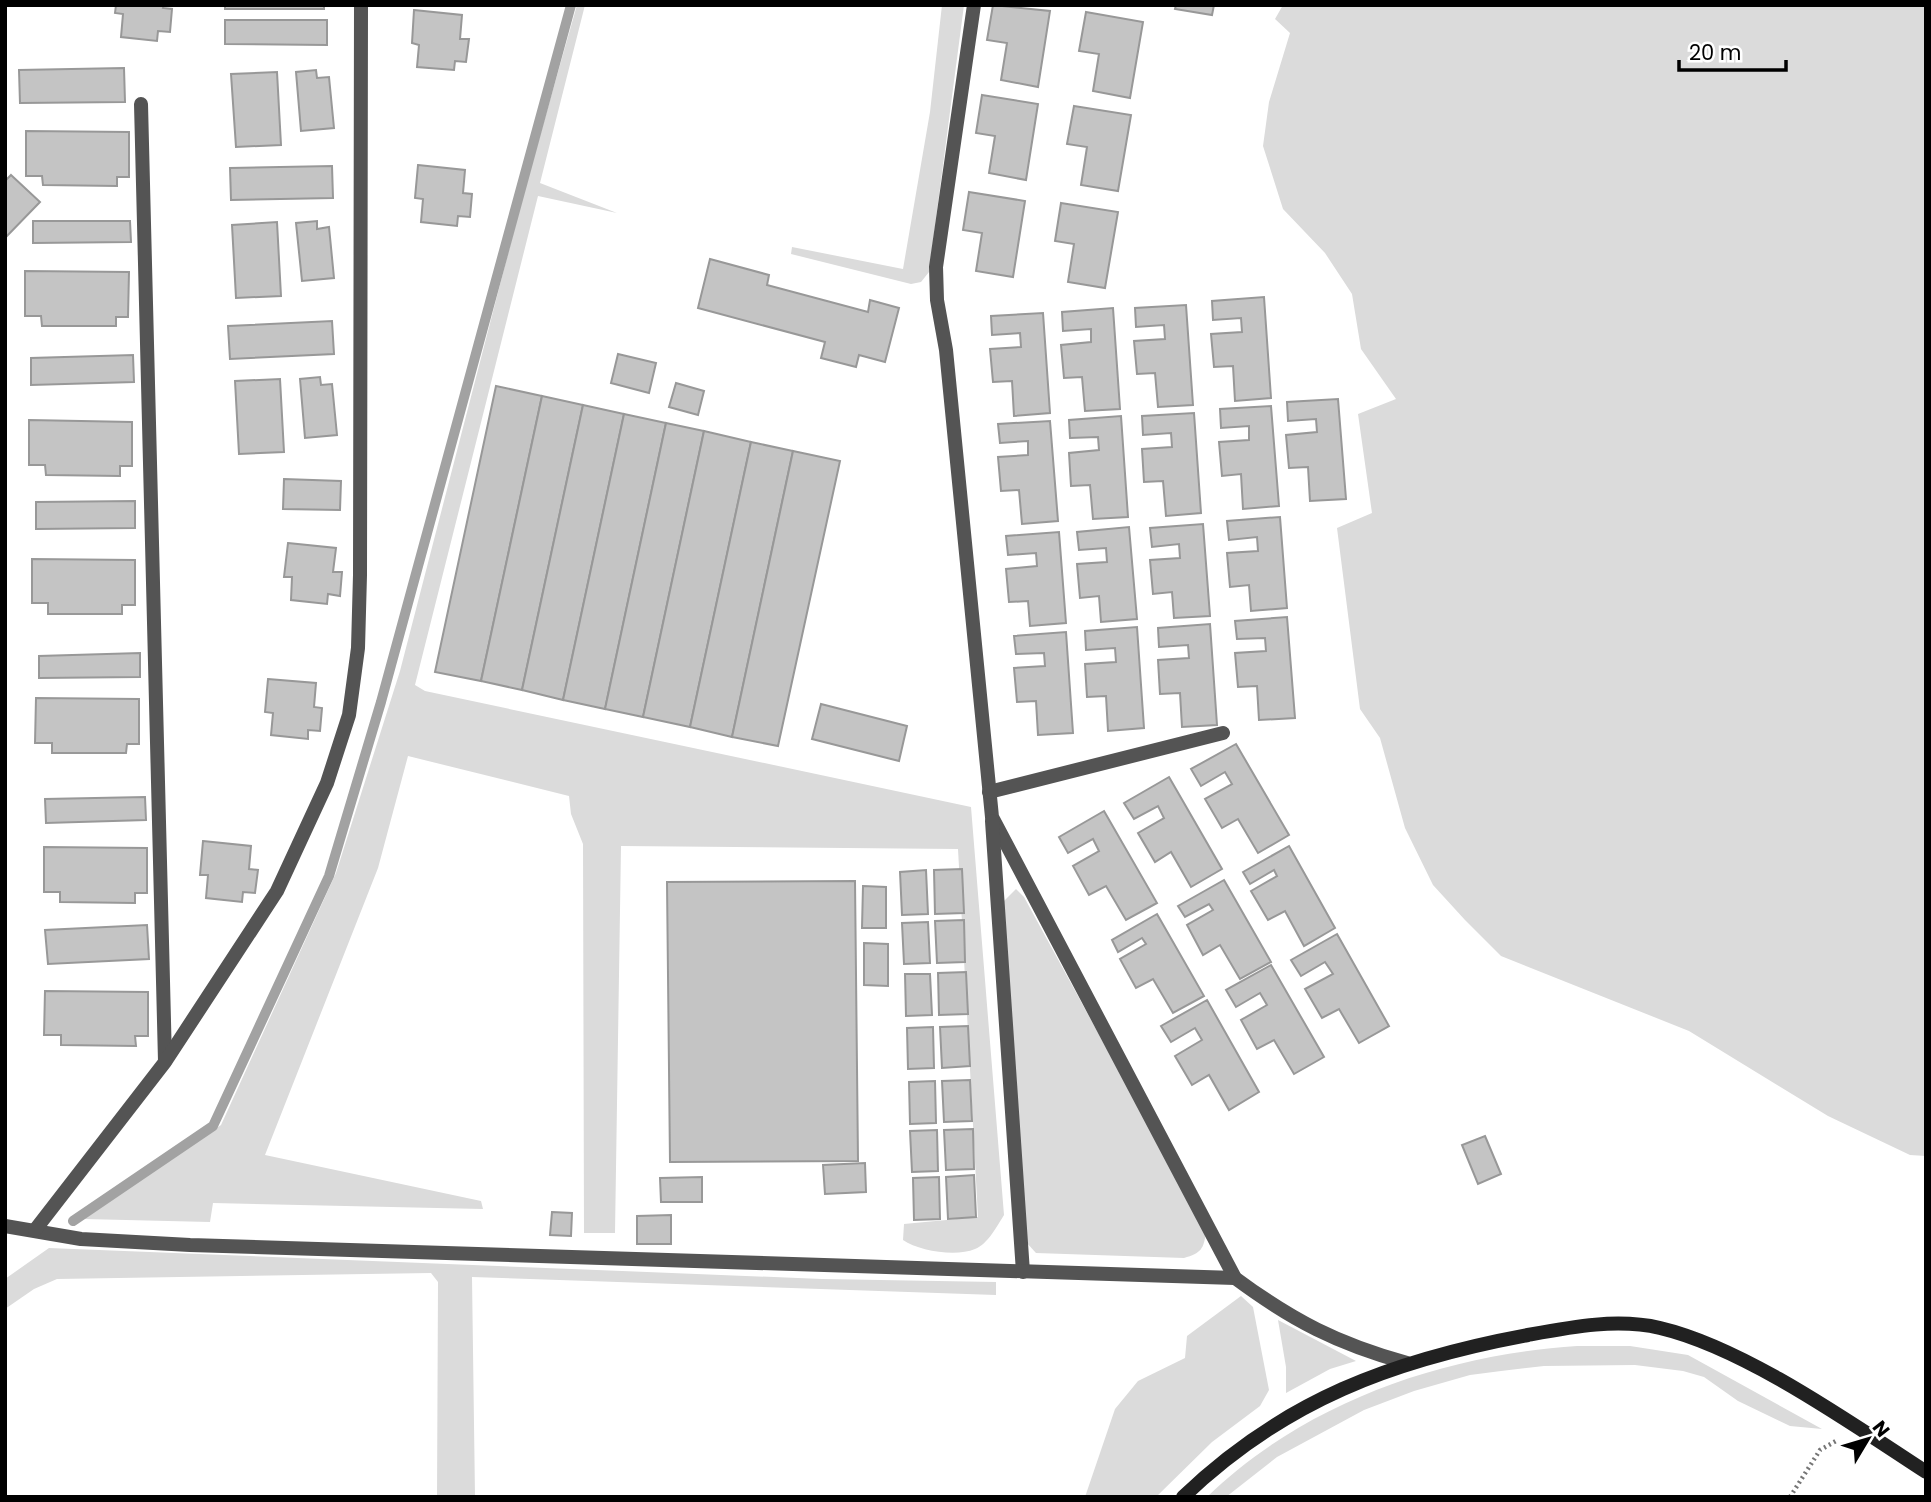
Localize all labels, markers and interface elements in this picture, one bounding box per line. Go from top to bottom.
scale bar [1679,28,1786,72]
text: 20 m [1689,38,1742,67]
north arrow [1833,1404,1903,1474]
text: N [1866,1415,1896,1443]

